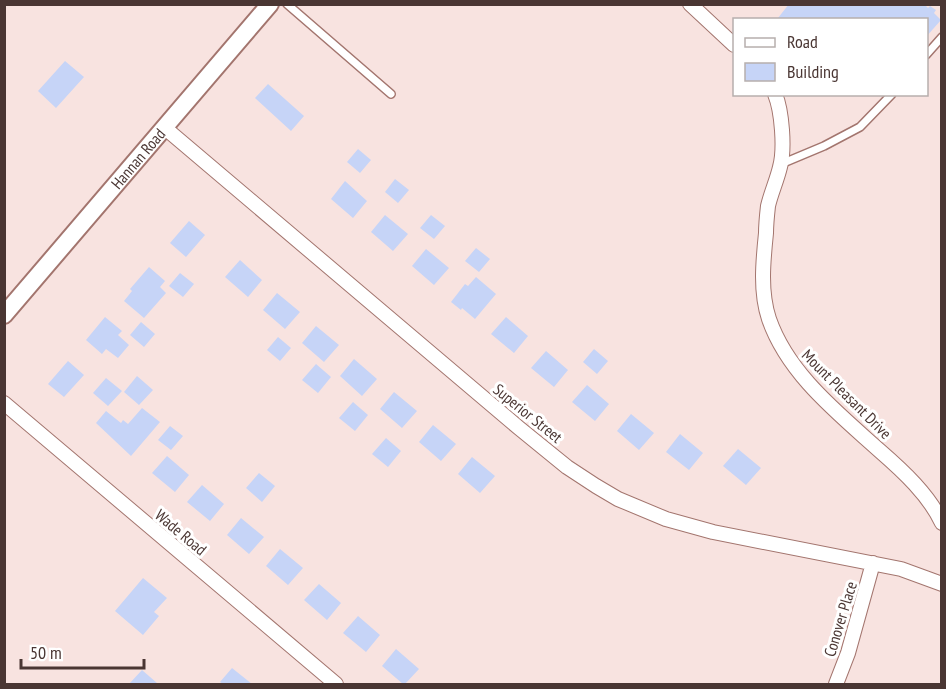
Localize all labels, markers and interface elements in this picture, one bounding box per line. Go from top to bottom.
legend [733,18,928,96]
text: Road [787,30,818,53]
text: Building [787,60,839,83]
street label: Hannan Road [107,124,169,193]
street label: Mount Pleasant Drive [798,345,896,443]
street label: Superior Street [489,379,567,447]
street label: Wade Road [151,505,211,559]
street label: Conover Place [819,579,861,659]
scale bar [21,632,144,670]
text: 50 m [30,641,62,664]

